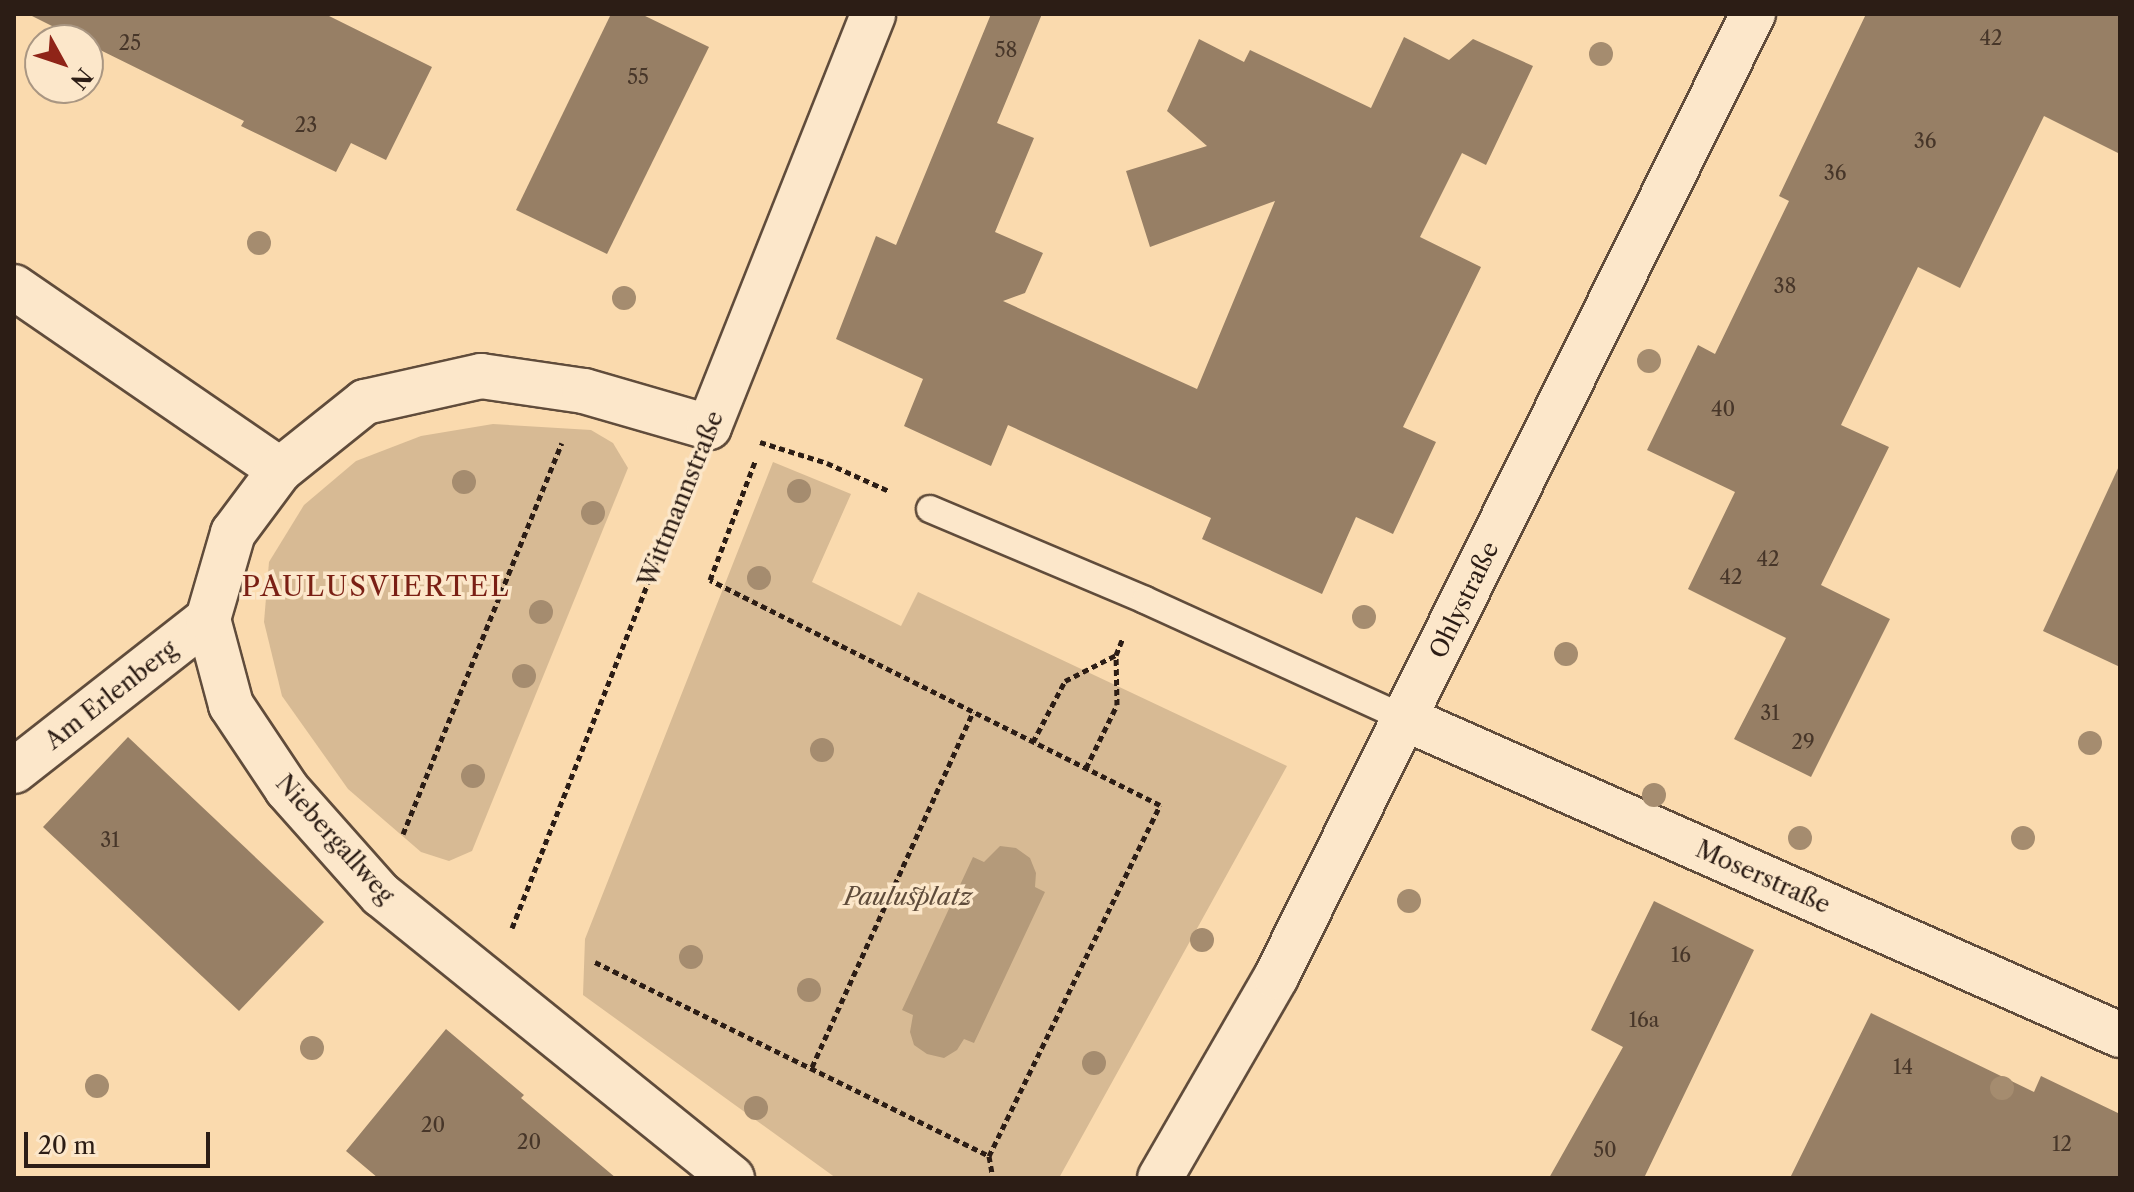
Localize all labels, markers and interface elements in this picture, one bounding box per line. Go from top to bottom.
north arrow [24,24,104,104]
house number: 42 [1979,26,2003,50]
house number: 25 [119,31,141,55]
house number: 58 [995,38,1017,62]
text: N [65,62,98,94]
house number: 55 [627,65,649,89]
house number: 23 [295,113,317,137]
house number: 36 [1914,129,1936,153]
house number: 36 [1824,161,1846,185]
house number: 38 [1774,274,1796,298]
house number: 40 [1711,397,1735,421]
street label: Wittmannstraße [633,407,729,591]
street label: Ohlystraße [1423,537,1505,663]
house number: 42 [1756,547,1780,571]
house number: 42 [1719,565,1743,589]
district label: PAULUSVIERTEL [241,569,511,603]
street label: Am Erlenberg [39,635,183,755]
house number: 31 [1760,701,1780,725]
house number: 29 [1791,730,1815,754]
street label: Niebergallweg [270,769,400,909]
house number: 31 [100,828,120,852]
street label: Moserstraße [1691,835,1835,919]
park label: Paulusplatz [844,883,972,911]
house number: 16 [1671,943,1691,967]
house number: 16a [1629,1008,1659,1032]
house number: 14 [1893,1055,1913,1079]
house number: 20 [421,1113,445,1137]
scale bar [28,1116,214,1166]
house number: 20 [517,1130,541,1154]
text: 20 m [38,1131,96,1160]
house number: 12 [2052,1132,2072,1156]
house number: 50 [1593,1138,1617,1162]

